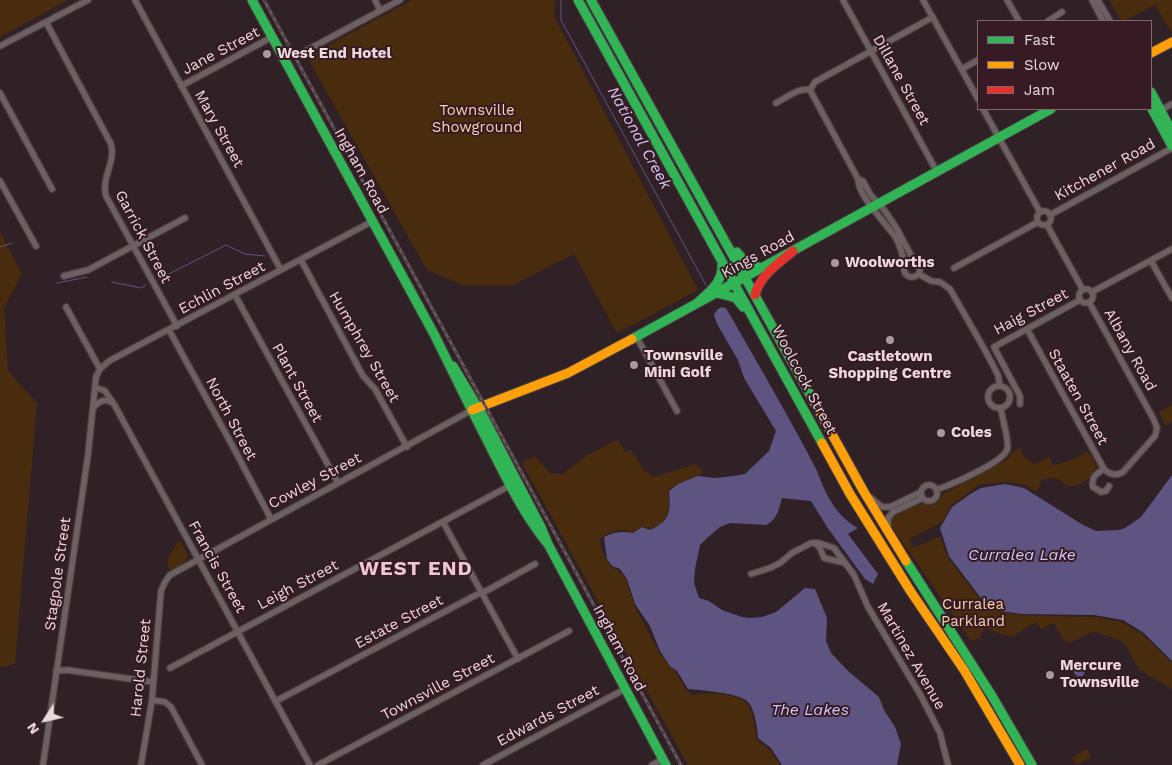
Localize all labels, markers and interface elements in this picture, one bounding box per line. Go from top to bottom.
legend [977,20,1152,110]
street label: Jane Street [179,23,263,79]
text: Fast [1024,31,1055,49]
street label: Dillane Street [869,32,933,128]
place label: West End Hotel [277,45,391,63]
marker: West End Hotel [261,48,273,60]
text: Slow [1024,56,1060,74]
text: Jam [1024,81,1055,99]
water label: National Creek [603,83,675,193]
street label: Mary Street [190,87,248,171]
park label: Townsville Showground [432,102,522,137]
street label: Ingham Road [330,125,392,217]
street label: Kitchener Road [1052,135,1158,205]
street label: Garrick Street [111,187,175,287]
street label: Kings Road [718,228,798,282]
place label: Woolworths [845,254,934,272]
marker: Woolworths [829,257,841,269]
street label: Echlin Street [176,258,268,318]
street label: Haig Street [991,285,1071,339]
street label: Humphrey Street [325,288,403,406]
street label: Albany Road [1100,306,1160,394]
street label: Woolcock Street [768,322,840,438]
marker: Castletown Shopping Centre [884,334,896,346]
street label: Plant Street [268,340,326,426]
street label: Staaten Street [1044,346,1112,448]
place label: Townsville Mini Golf [644,347,723,382]
place label: Castletown Shopping Centre [829,348,951,383]
marker: Townsville Mini Golf [628,359,640,371]
street label: North Street [202,374,260,464]
place label: Coles [951,424,992,442]
marker: Coles [935,427,947,439]
street label: Cowley Street [266,449,364,513]
street label: Stagpole Street [41,516,75,632]
street label: Francis Street [184,518,250,616]
water label: Curralea Lake [968,545,1076,565]
street label: Leigh Street [255,556,341,614]
district label: WEST END [358,557,474,581]
street label: Estate Street [352,591,446,653]
park label: Curralea Parkland [941,596,1005,631]
street label: Martinez Avenue [873,599,949,713]
street label: Ingham Road [589,602,649,694]
street label: Harold Street [127,618,155,718]
street label: Townsville Street [378,650,498,724]
place label: Mercure Townsville [1060,657,1139,692]
marker: Mercure Townsville [1044,669,1056,681]
street label: Edwards Street [494,682,602,750]
north arrow [20,695,70,745]
water label: The Lakes [771,700,849,720]
text: N [23,720,42,737]

